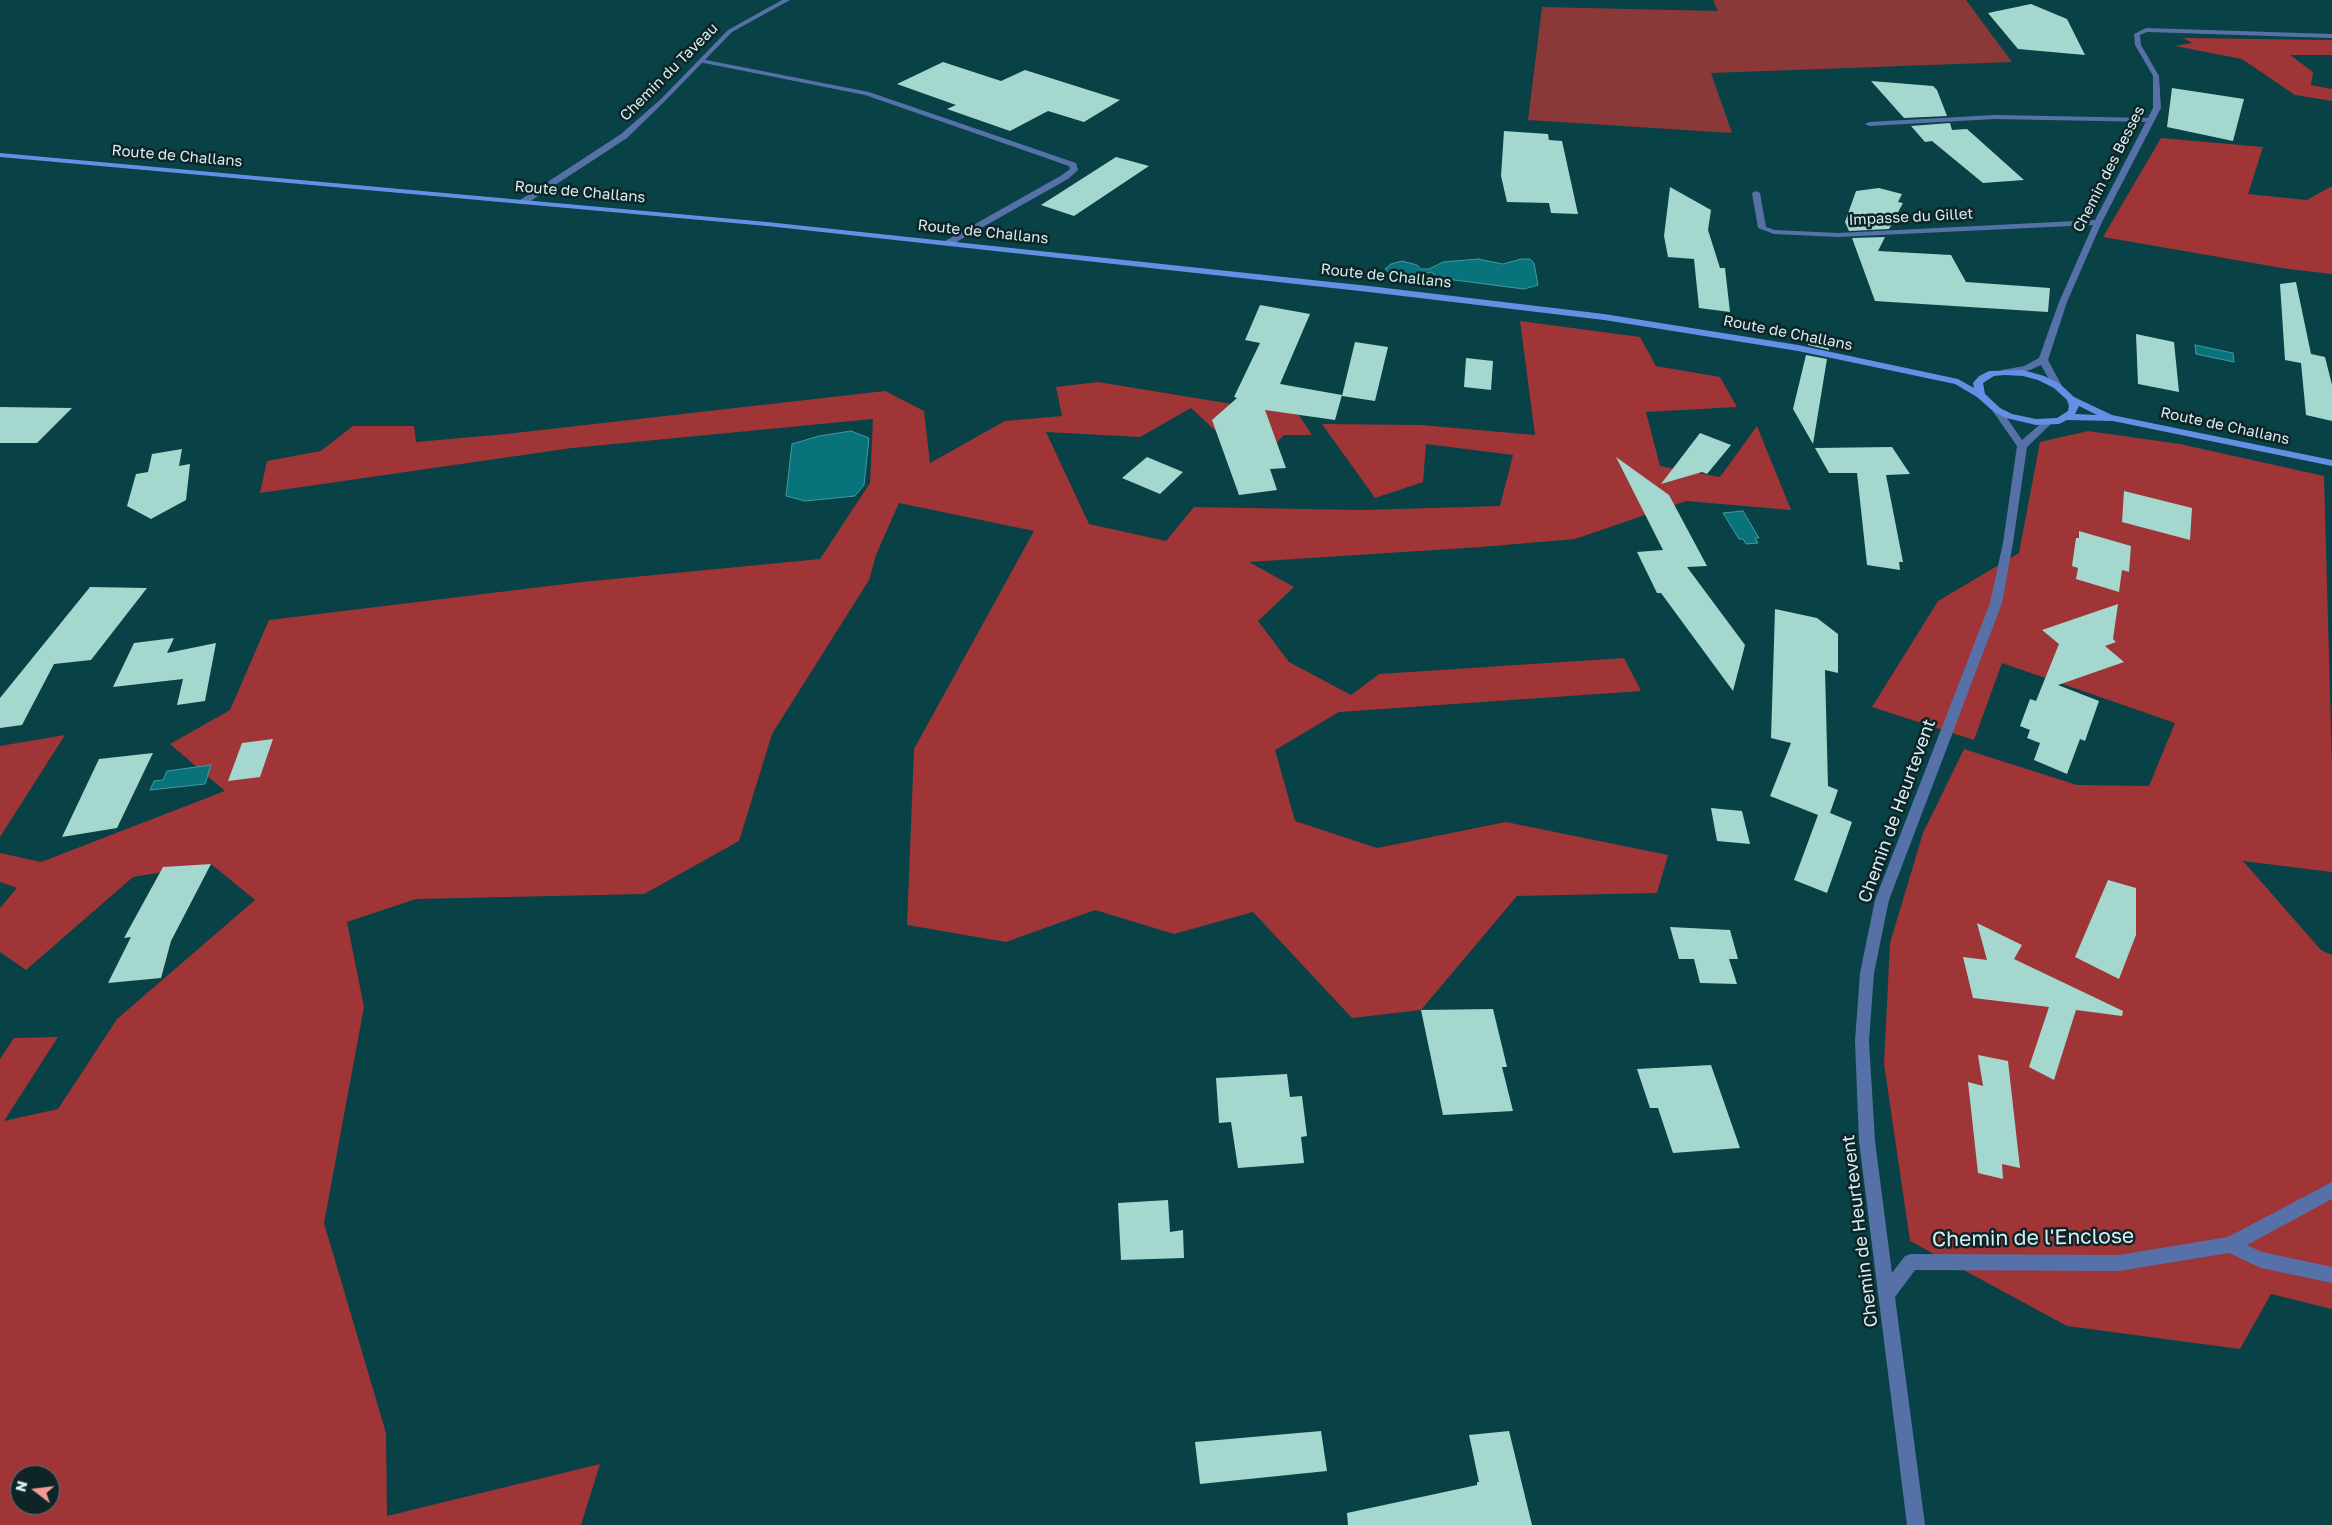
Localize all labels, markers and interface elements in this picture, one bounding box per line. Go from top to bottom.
street label: Chemin du Taveau [616,19,722,125]
street label: Chemin des Besses [2069,103,2149,235]
street label: Route de Challans [111,141,243,171]
street label: Route de Challans [514,177,646,207]
street label: Impasse du Gillet [1848,205,1974,229]
street label: Route de Challans [917,216,1049,248]
street label: Route de Challans [1320,260,1452,292]
street label: Route de Challans [1722,312,1854,354]
street label: Route de Challans [2159,404,2291,448]
street label: Chemin de Heurtevent [1854,716,1940,906]
street label: Chemin de Heurtevent [1837,1133,1883,1329]
street label: Chemin de l'Enclose [1932,1224,2134,1252]
north arrow [10,1465,60,1515]
text: N [11,1479,31,1494]

